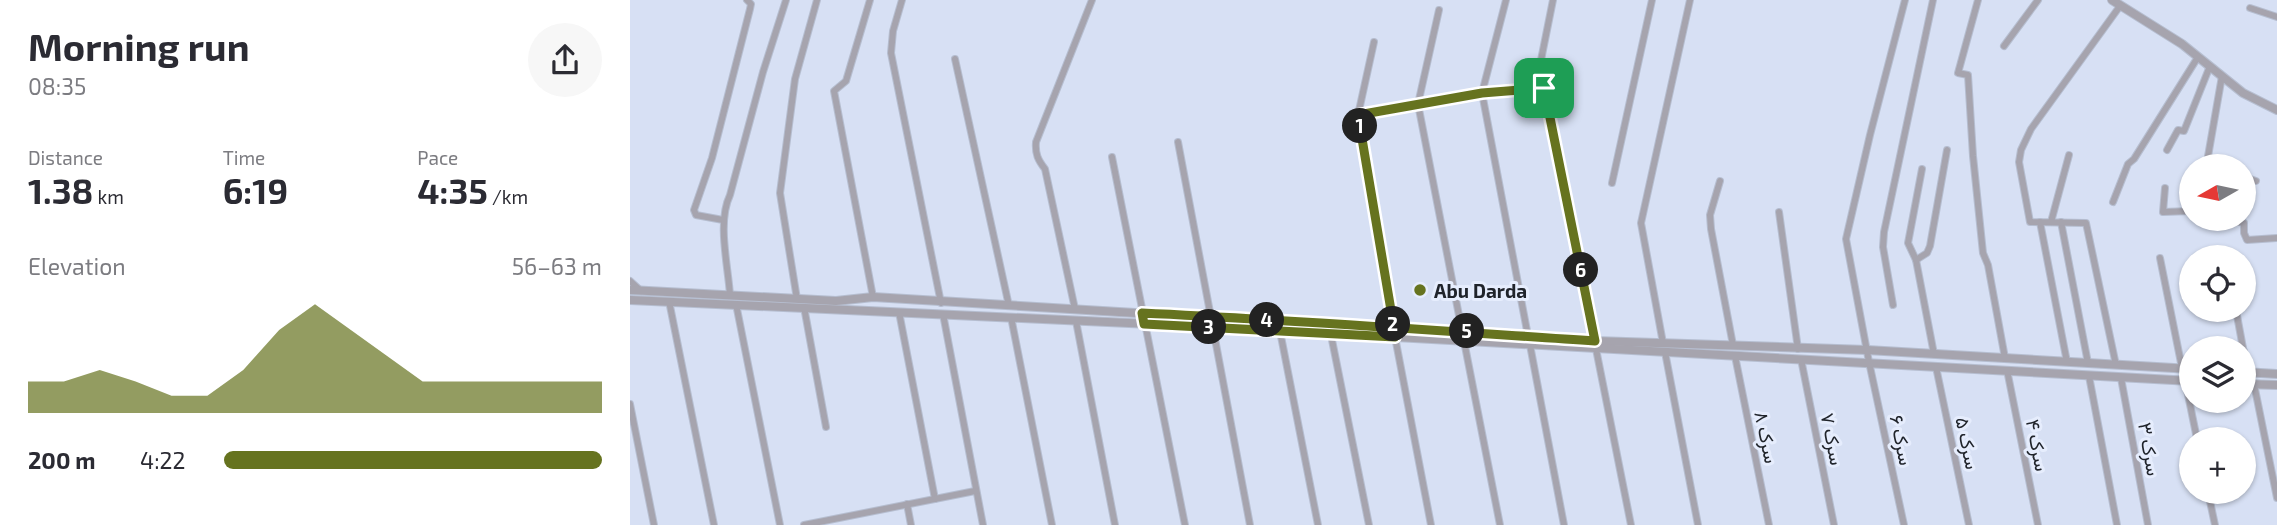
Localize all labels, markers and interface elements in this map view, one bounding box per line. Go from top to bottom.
text: Morning run [28,23,249,69]
button: share [528,23,602,97]
pin [1514,58,1574,118]
icon: arrive [1525,69,1563,107]
text: 08:35 [28,72,86,100]
pin: 1 [1342,108,1378,144]
text: 1 [1355,114,1364,137]
text: Distance [28,146,103,169]
text: Time [223,146,265,169]
text: Pace [417,146,458,169]
north arrow [2179,154,2256,231]
map controls [2179,154,2256,504]
text: 1.38 [28,169,93,211]
text: 6:19 [223,169,288,211]
text: 4:35 [417,169,488,211]
text: km [93,185,124,208]
text: /km [488,185,528,208]
button: locate [2179,245,2256,322]
text: Elevation [28,252,126,280]
text: 56–63 m [512,252,602,280]
pin: 6 [1564,252,1598,288]
text: 6 [1575,258,1586,281]
place label: Abu Darda [1434,279,1527,302]
marker: Abu Darda [1412,282,1428,298]
pin: 4 [1250,302,1284,338]
pin: 2 [1376,306,1410,342]
text: 4 [1260,308,1273,331]
pin: 3 [1192,310,1226,344]
text: 2 [1387,312,1398,335]
pin: 5 [1450,314,1484,348]
text: 3 [1203,315,1214,338]
text: 5 [1461,319,1472,342]
button: layers [2179,336,2256,413]
street label: سرک ۸ [1749,409,1784,465]
street label: سرک ۷ [1816,411,1849,467]
street label: سرک ۶ [1885,413,1919,467]
street label: سرک ۵ [1950,415,1985,471]
street label: سرک ۴ [2021,417,2054,473]
street label: سرک ۳ [2133,420,2166,478]
button: + [2179,427,2256,504]
text: 200 m [28,446,96,474]
text: 4:22 [140,446,185,474]

